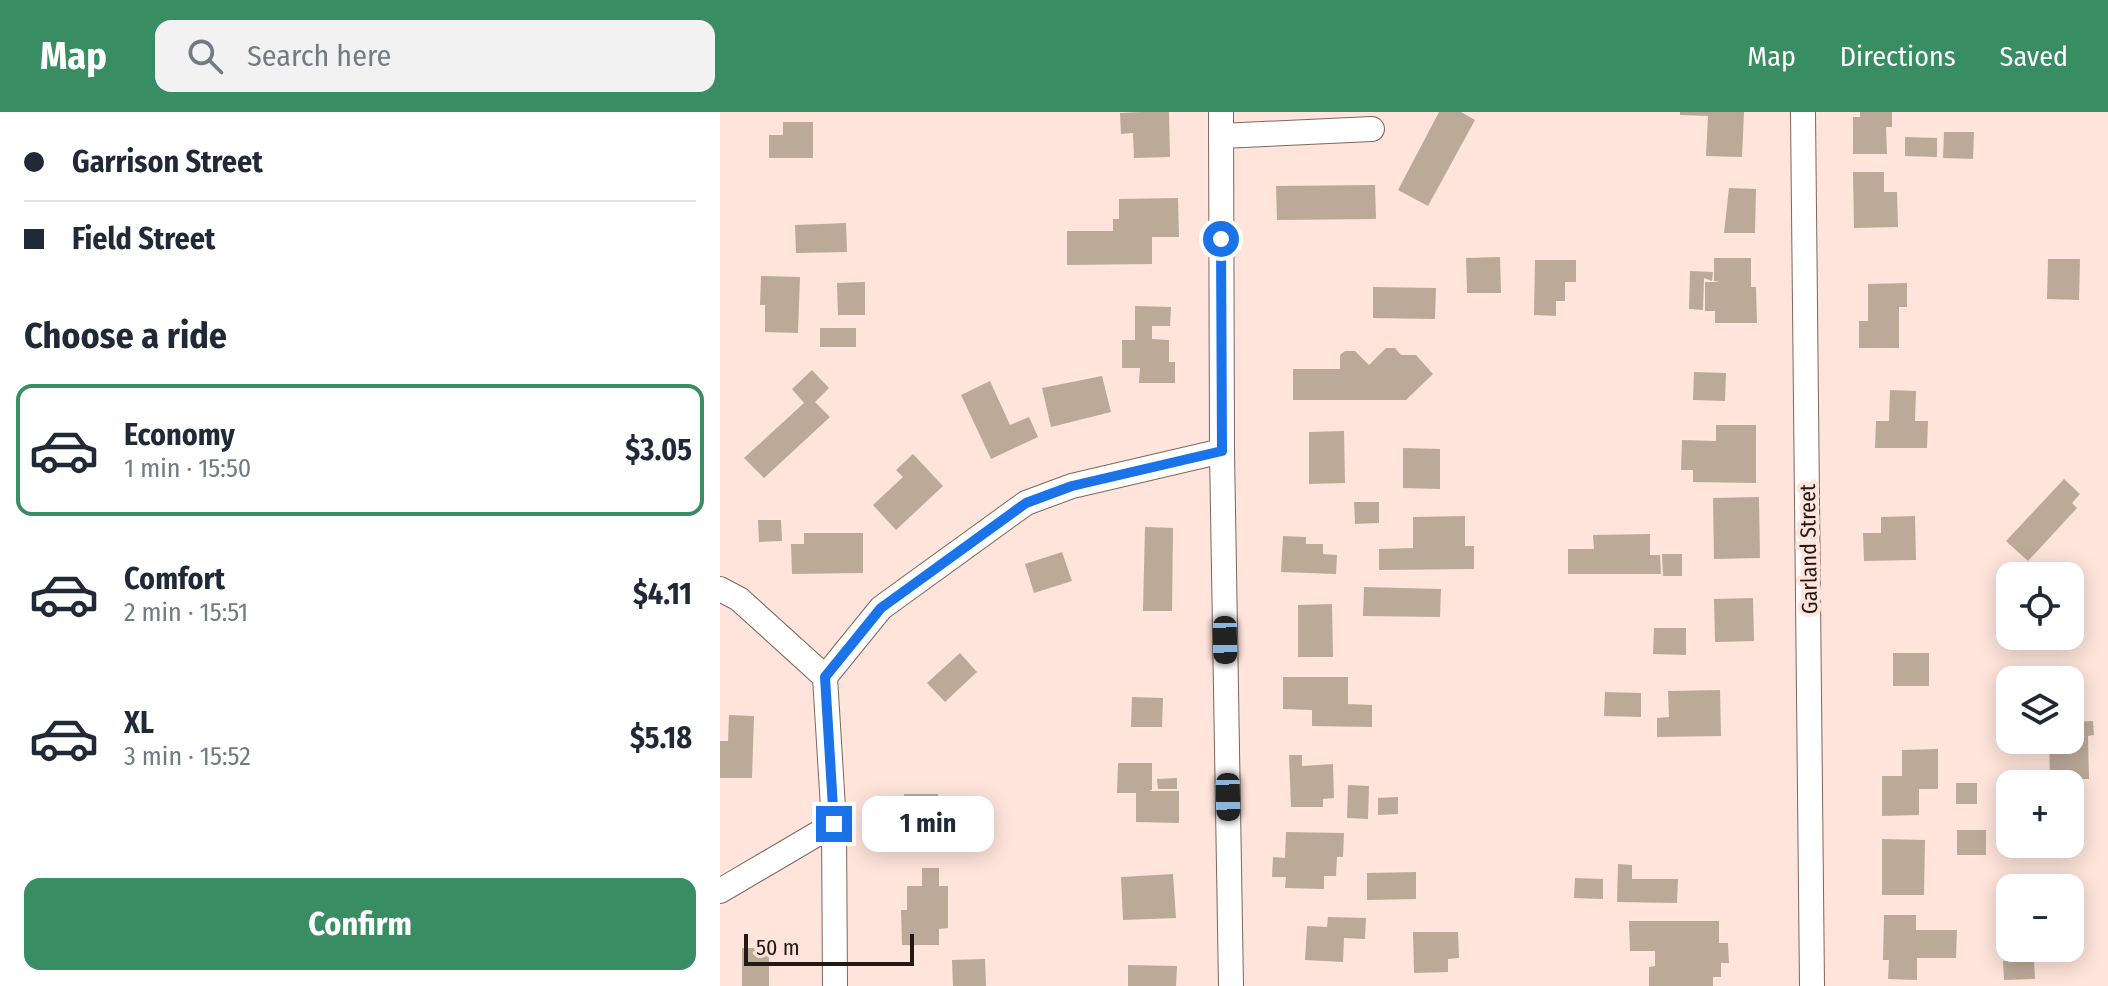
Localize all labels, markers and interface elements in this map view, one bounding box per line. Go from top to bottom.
search box [155,20,715,92]
text: Map [40,33,107,79]
icon: search [183,34,227,78]
text: Search here [247,38,391,74]
text: Map [1747,40,1796,73]
text: Directions [1840,40,1956,73]
text: Saved [2000,40,2068,73]
text: Garrison Street [72,144,263,180]
text: Field Street [72,221,215,257]
route start [1203,221,1239,257]
text: Choose a ride [24,314,227,358]
icon: car [28,414,100,486]
text: Economy [124,417,235,453]
text: $3.05 [625,432,692,468]
text: 1 min · 15:50 [124,453,251,484]
street label: Garland Street [1794,483,1823,614]
icon: car [28,558,100,630]
text: Comfort [124,561,225,597]
map controls [1996,562,2084,962]
button: locate [1996,562,2084,650]
text: $4.11 [633,576,692,612]
text: 2 min · 15:51 [124,597,248,628]
car [1213,616,1237,664]
button: layers [1996,666,2084,754]
icon: car [28,702,100,774]
text: XL [124,705,154,741]
text: $5.18 [630,720,692,756]
text: 3 min · 15:52 [124,741,251,772]
button: + [1996,770,2084,858]
car [1216,773,1240,821]
callout: 1 min [862,796,994,852]
route end [816,806,852,842]
text: 1 min [900,808,956,839]
button: − [1996,874,2084,962]
button: Confirm [24,878,696,970]
scale bar [744,930,914,966]
text: 50 m [756,934,800,961]

